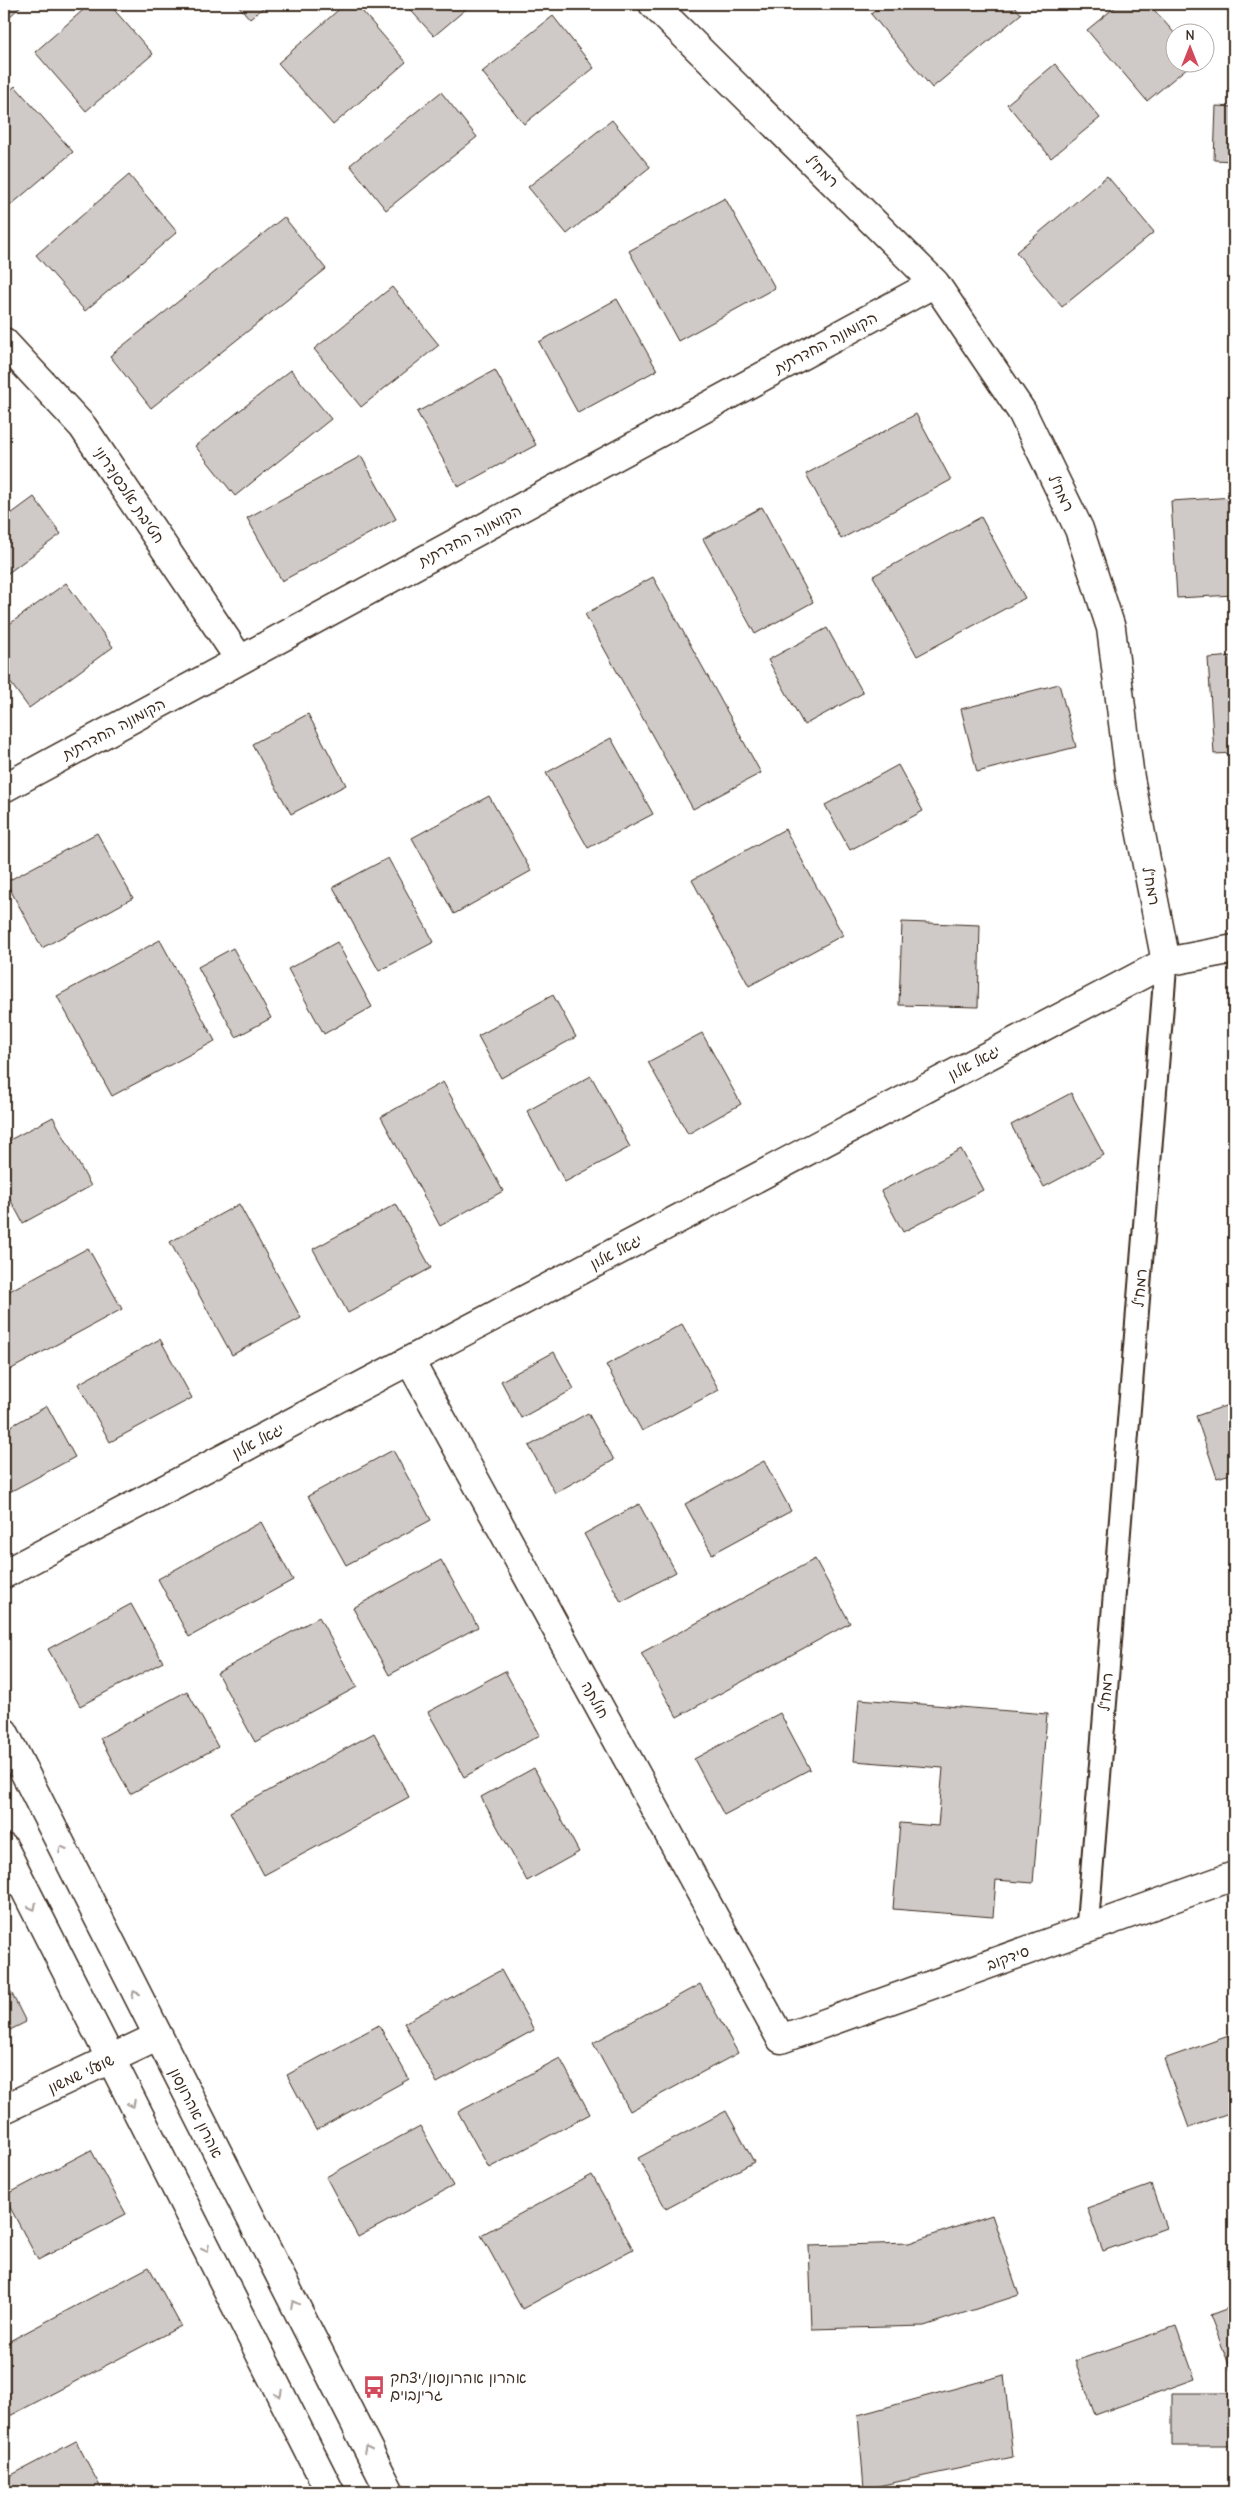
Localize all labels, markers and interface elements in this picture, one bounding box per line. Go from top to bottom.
north arrow [1166,22,1216,72]
text: N [1185,27,1195,44]
street label: רמח"ל [802,151,842,191]
street label: הקומונה החדרתית [771,308,880,378]
street label: חטיבת אלכסנדרוני [90,443,168,547]
street label: רמח"ל [1044,472,1078,514]
street label: הקומונה החדרתית [415,501,524,571]
street label: הקומונה החדרתית [59,694,168,764]
street label: רמח"ל [1138,865,1164,907]
street label: יגאל אלון [945,1042,1003,1084]
street label: יגאל אלון [587,1231,645,1273]
street label: רמח"ל [1129,1268,1151,1308]
street label: יגאל אלון [229,1420,287,1462]
street label: רמח"ל [1095,1672,1117,1712]
street label: חולתה [577,1678,613,1722]
one-way arrow [58,1845,68,1854]
one-way arrow [27,1902,37,1911]
street label: סידקוב [984,1942,1032,1974]
one-way arrow [131,1990,141,1999]
street label: שועלי שמשון [45,2051,117,2097]
street label: אהרון אהרונסון [165,2065,227,2162]
one-way arrow [126,2099,136,2108]
one-way arrow [200,2244,210,2253]
one-way arrow [290,2300,300,2309]
place label: אהרון אהרונסון/יצחק גרינבוים [390,2369,527,2404]
bus stop icon: אהרון אהרונסון/יצחק גרינבוים [361,2374,387,2400]
one-way arrow [273,2389,284,2398]
one-way arrow [363,2445,373,2454]

